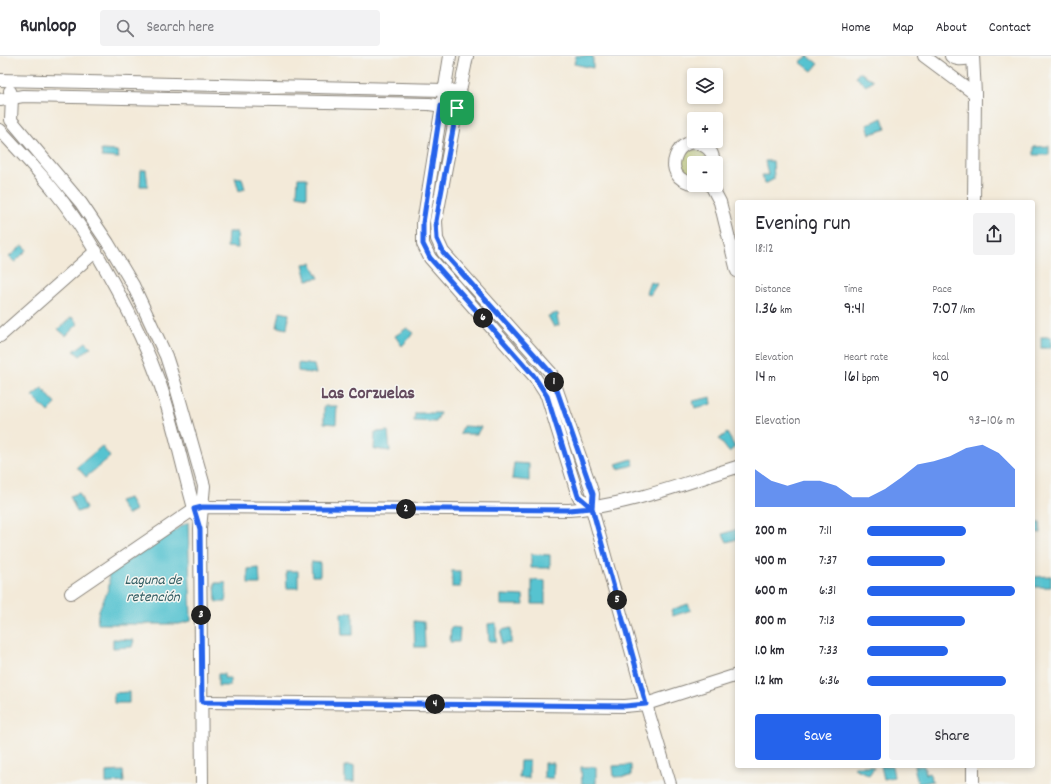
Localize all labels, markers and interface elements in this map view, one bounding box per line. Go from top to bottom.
search box [100,10,380,46]
text: Runloop [20,14,76,41]
icon: search [114,17,136,39]
text: Search here [146,17,214,39]
text: Home [841,18,870,38]
text: Map [892,18,914,38]
text: About [936,18,967,38]
text: Contact [989,18,1031,38]
map controls [687,68,723,192]
button: layers [687,68,723,104]
pin [440,91,474,125]
icon: arrive [446,97,468,119]
button: + [687,112,723,148]
button: − [687,156,723,192]
text: Evening run [755,209,851,240]
button: share [973,213,1015,255]
text: 18:12 [755,240,774,259]
text: Distance [755,282,791,298]
text: Time [844,282,862,298]
text: Pace [932,282,952,298]
text: 1.36 [755,298,777,322]
text: 9:41 [844,298,865,322]
text: 7:07 [932,298,957,322]
text: km [777,303,792,319]
text: /km [957,303,975,319]
pin: 6 [473,308,493,328]
text: 6 [480,310,486,326]
text: Elevation [755,350,793,366]
text: Heart rate [844,350,888,366]
text: kcal [932,350,949,366]
text: 14 [755,366,766,390]
text: 161 [844,366,859,390]
text: 90 [932,366,949,390]
text: m [766,371,776,387]
text: bpm [859,371,879,387]
pin: 1 [544,372,564,392]
text: 1 [553,374,555,390]
district label: Las Corzuelas [321,382,415,407]
text: Elevation [755,412,800,431]
text: 93–106 m [969,412,1015,431]
pin: 2 [396,499,416,519]
text: 2 [404,501,408,517]
text: 200 m [755,522,787,541]
text: 7:11 [819,522,832,541]
text: 400 m [755,552,786,571]
text: 7:37 [819,552,837,571]
water label: Laguna de retención [124,570,183,609]
text: 600 m [755,582,787,601]
text: 6:31 [819,582,836,601]
pin: 5 [607,590,627,610]
text: 5 [614,592,620,608]
pin: 3 [191,605,211,625]
text: 3 [199,607,203,623]
text: 800 m [755,612,786,631]
text: 7:13 [819,612,835,631]
text: 1.0 km [755,642,784,661]
text: 7:33 [819,642,838,661]
text: 1.2 km [755,672,783,691]
text: 6:36 [819,672,840,691]
pin: 4 [425,694,445,714]
text: 4 [433,696,437,712]
button: Save [755,714,881,760]
button: Share [889,714,1015,760]

